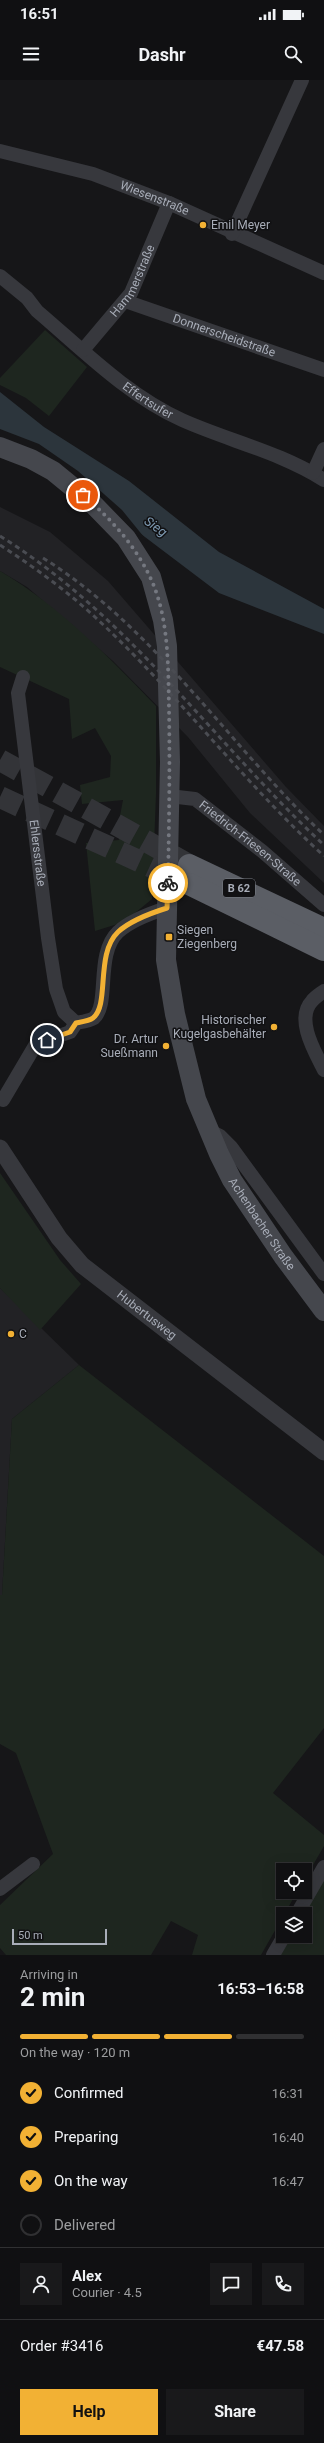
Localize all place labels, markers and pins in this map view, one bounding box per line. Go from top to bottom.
place label: Emil Meyer [211,218,270,232]
marker: Emil Meyer [198,220,208,230]
pin [66,478,100,512]
place label: Siegen Ziegenberg [177,923,237,951]
marker: Siegen Ziegenberg [164,932,174,942]
place label: Historischer Kugelgasbehälter [173,1013,266,1041]
marker: Historischer Kugelgasbehälter [269,1022,279,1032]
pin [30,1023,64,1057]
place label: Dr. Artur Sueßmann [100,1032,158,1060]
marker: Dr. Artur Sueßmann [161,1041,171,1051]
place label: C [19,1327,27,1341]
marker: C [6,1329,16,1339]

